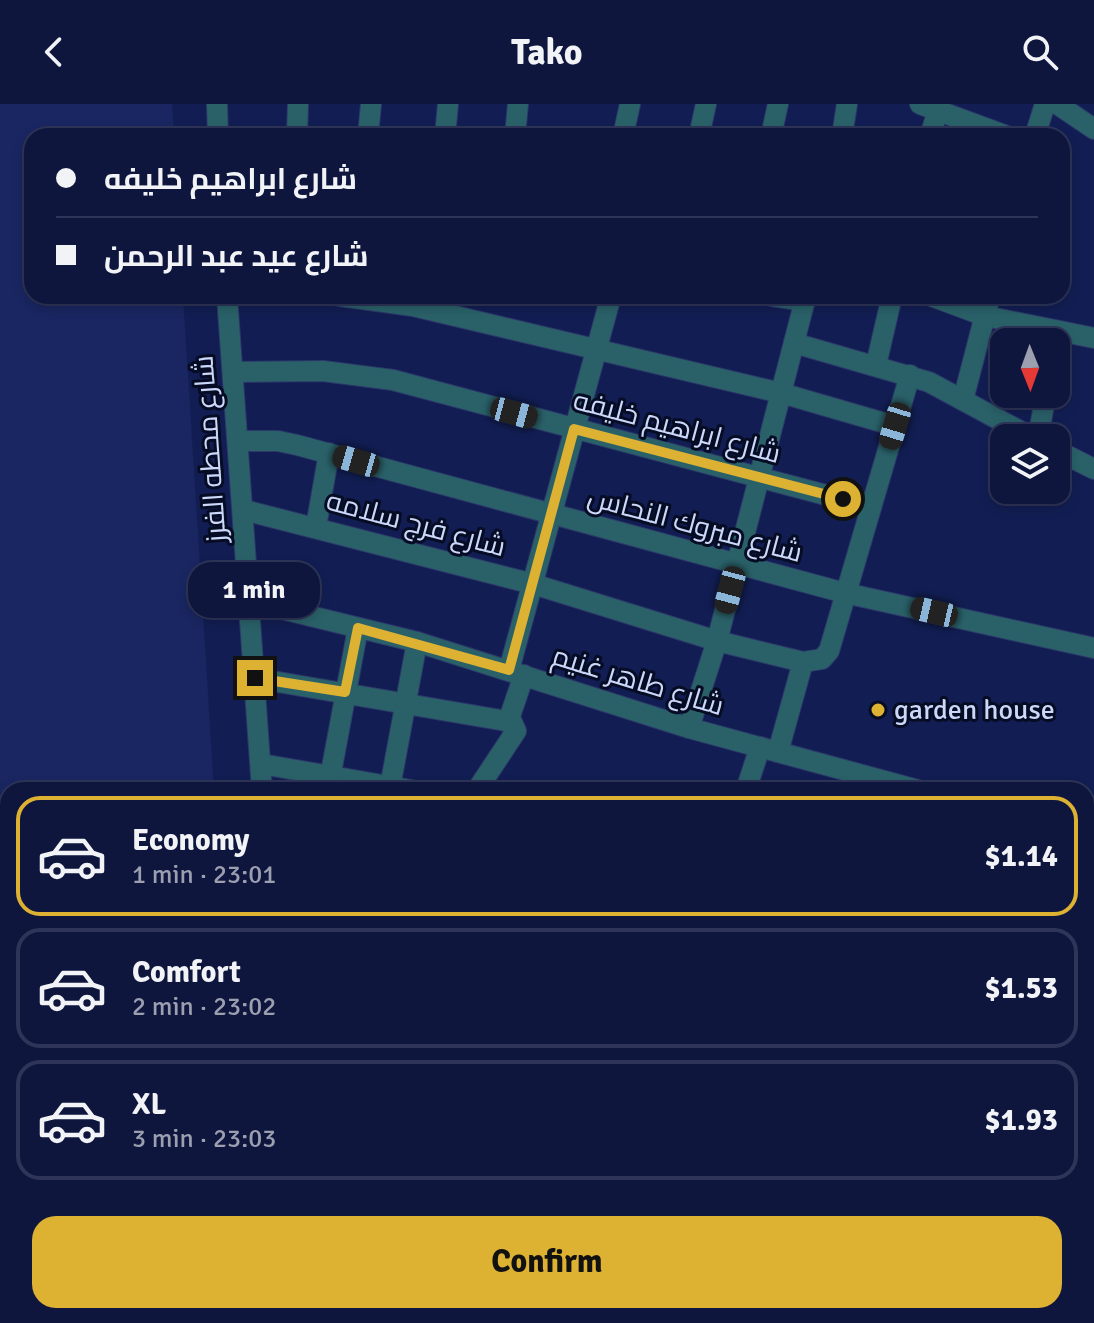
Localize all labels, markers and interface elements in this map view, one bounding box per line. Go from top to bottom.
icon: back [32,30,76,74]
text: Tako [511,30,583,75]
icon: search [1018,30,1062,74]
text: شارع ابراهيم خليفه [104,161,357,198]
text: شارع عيد عبد الرحمن [104,238,369,275]
north arrow [990,328,1070,408]
map controls [990,328,1070,504]
street label: شارع محطه الفرز [187,354,235,546]
street label: شارع ابراهيم خليفه [569,383,784,473]
car [488,395,540,431]
car [877,400,913,452]
button: layers [990,424,1070,504]
car [330,443,382,479]
street label: شارع مبروك النحاس [584,480,806,571]
route start [825,481,861,517]
street label: شارع فرج سلامه [322,484,509,565]
callout: 1 min [189,562,321,618]
car [712,564,748,616]
text: 1 min [223,574,285,606]
car [908,595,960,629]
street label: شارع طاهر غنيم [547,639,728,725]
route end [237,660,273,696]
place label: garden house [894,693,1055,727]
marker: garden house [869,701,887,719]
icon: car [36,820,108,892]
text: Economy [132,822,249,859]
text: $1.14 [985,838,1058,875]
text: 1 min · 23:01 [132,859,276,891]
icon: car [36,952,108,1024]
text: Comfort [132,954,241,991]
text: $1.53 [985,970,1058,1007]
text: 2 min · 23:02 [132,991,276,1023]
icon: car [36,1084,108,1156]
text: XL [132,1086,166,1123]
text: $1.93 [985,1102,1058,1139]
text: 3 min · 23:03 [132,1123,276,1155]
button: Confirm [32,1216,1062,1308]

